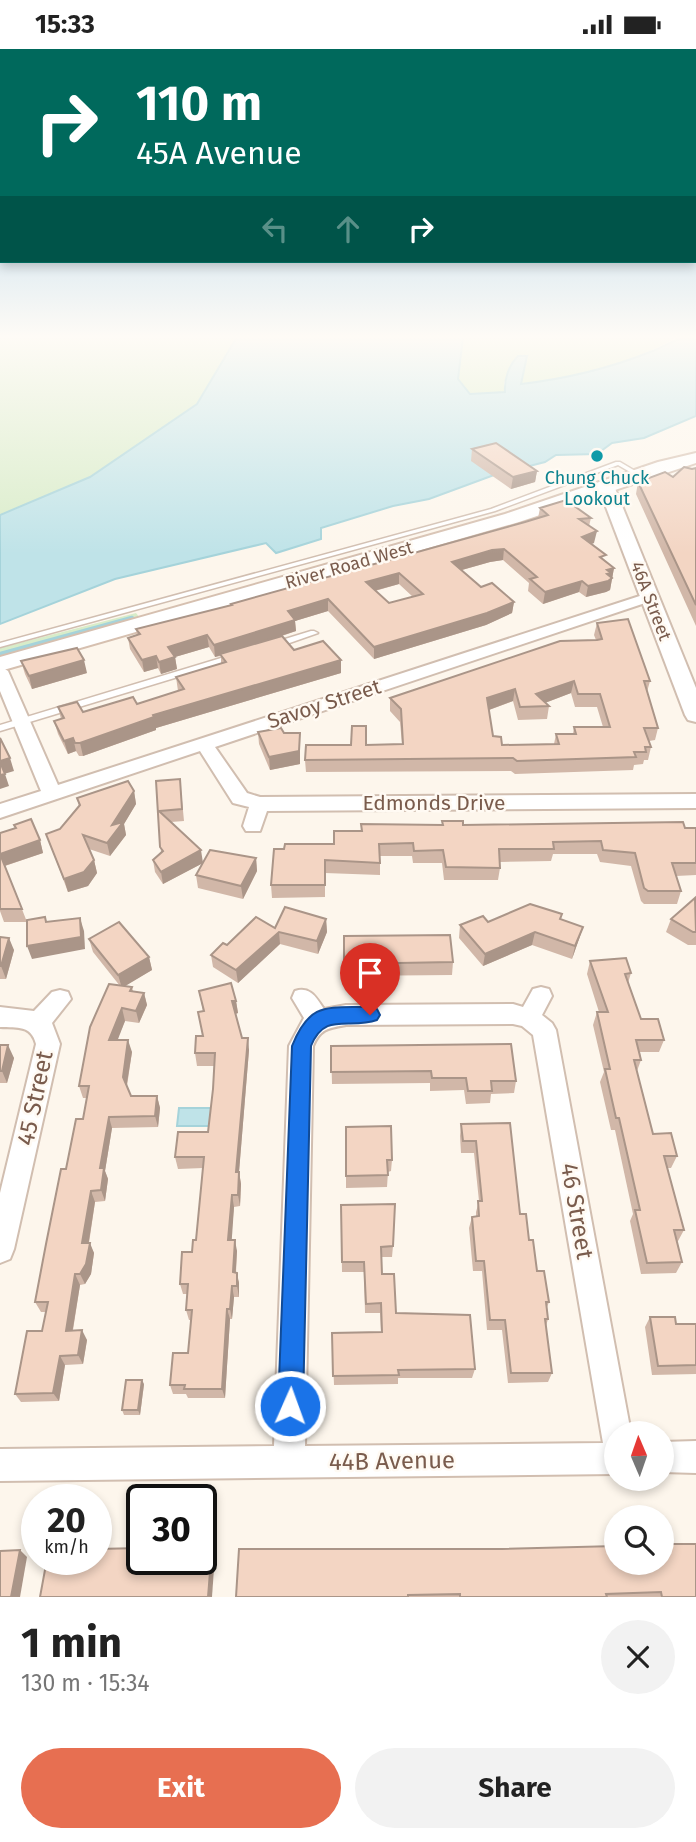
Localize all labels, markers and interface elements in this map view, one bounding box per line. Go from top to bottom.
text: 15:33 [35,9,95,40]
text: 110 m [136,74,262,133]
icon: right [21,77,112,168]
text: 45A Avenue [136,134,302,172]
icon: left [256,210,294,248]
icon: ahead [329,210,367,248]
icon: right [402,210,440,248]
marker: Chung Chuck Lookout [589,448,605,464]
place label: Chung Chuck Lookout [545,467,650,510]
street label: River Road West [283,536,416,594]
street label: 46A Street [626,558,676,644]
street label: Savoy Street [264,673,384,735]
street label: Edmonds Drive [362,790,506,816]
pin [340,943,400,1015]
icon: arrive [351,954,389,992]
street label: 45 Street [11,1048,59,1148]
street label: 46 Street [555,1161,599,1262]
position arrow [253,1369,327,1443]
north arrow [604,1421,674,1491]
map controls [604,1421,674,1575]
street label: 44B Avenue [329,1446,455,1476]
speed limit sign: 30 [126,1484,217,1575]
text: 20 [47,1499,86,1541]
button: search [604,1505,674,1575]
text: km/h [44,1536,89,1558]
text: 1 min [21,1618,122,1668]
button: close [601,1620,675,1694]
text: 130 m · 15:34 [21,1669,150,1697]
button: Exit [21,1748,341,1828]
button: Share [355,1748,675,1828]

